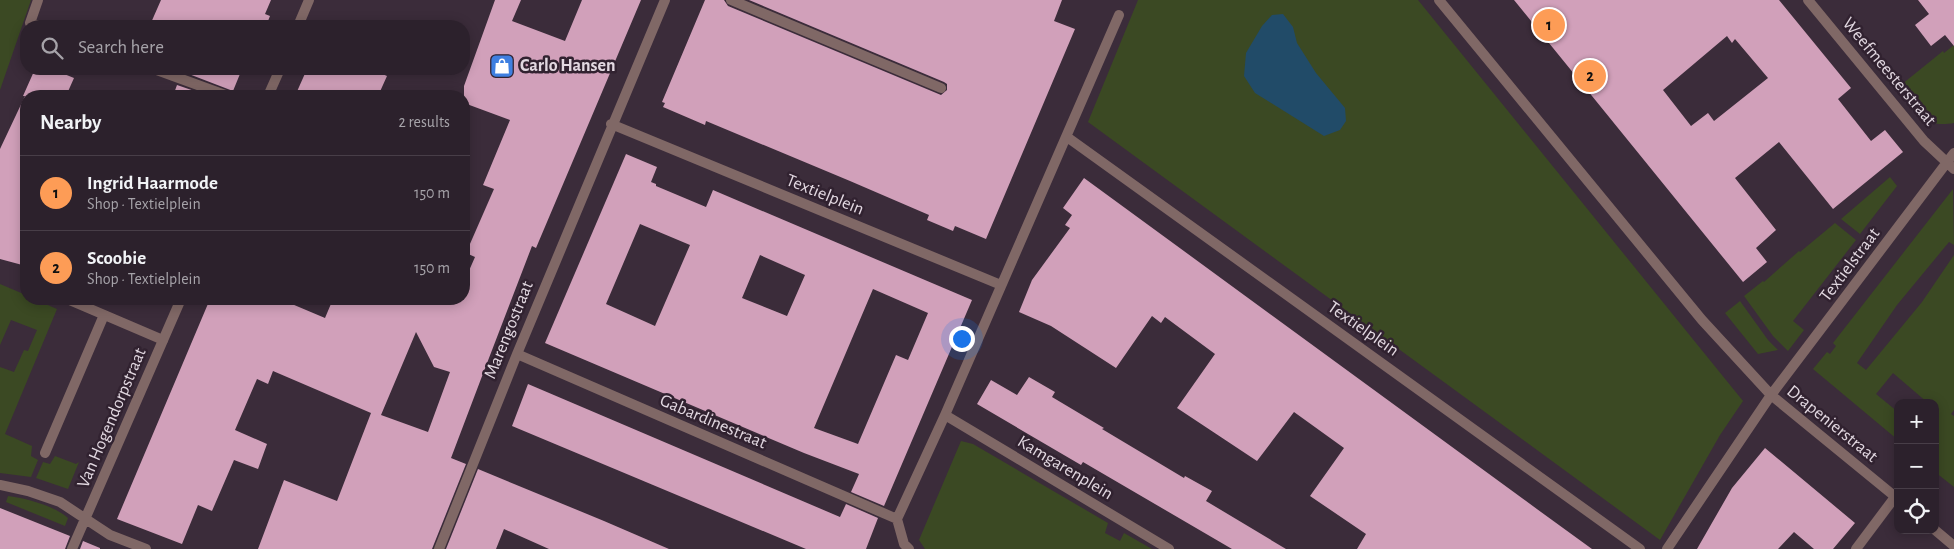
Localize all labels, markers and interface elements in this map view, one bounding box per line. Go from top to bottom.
pin: 1 [1533,6,1565,44]
street label: Weefmeesterstraat [1839,15,1939,130]
search box [20,20,470,75]
icon: search [38,34,66,62]
text: Search here [78,38,164,57]
shop icon: Carlo Hansen [489,53,515,79]
place label: Carlo Hansen [520,57,616,75]
pin: 2 [1574,57,1606,95]
text: Nearby [40,112,101,133]
text: 2 results [398,114,450,130]
street label: Textielplein [784,171,866,219]
text: Ingrid Haarmode [87,174,218,193]
text: 1 [53,185,59,201]
text: 150 m [414,185,450,201]
text: Shop · Textielplein [87,196,201,212]
street label: Textielstraat [1817,225,1884,305]
text: Scoobie [87,249,146,268]
text: 2 [52,260,60,276]
text: 150 m [414,260,450,276]
text: Shop · Textielplein [87,271,201,287]
street label: Marengostraat [481,278,537,381]
street label: Textielplein [1324,298,1402,360]
your location [949,326,975,352]
street label: Van Hogendorpstraat [74,345,150,491]
street label: Drapenierstraat [1783,382,1881,466]
street label: Gabardinestraat [657,391,769,453]
map controls [1894,399,1939,534]
button: + [1894,399,1939,444]
street label: Kamgarenplein [1014,433,1116,503]
button: − [1894,444,1939,489]
button: locate [1894,489,1939,534]

